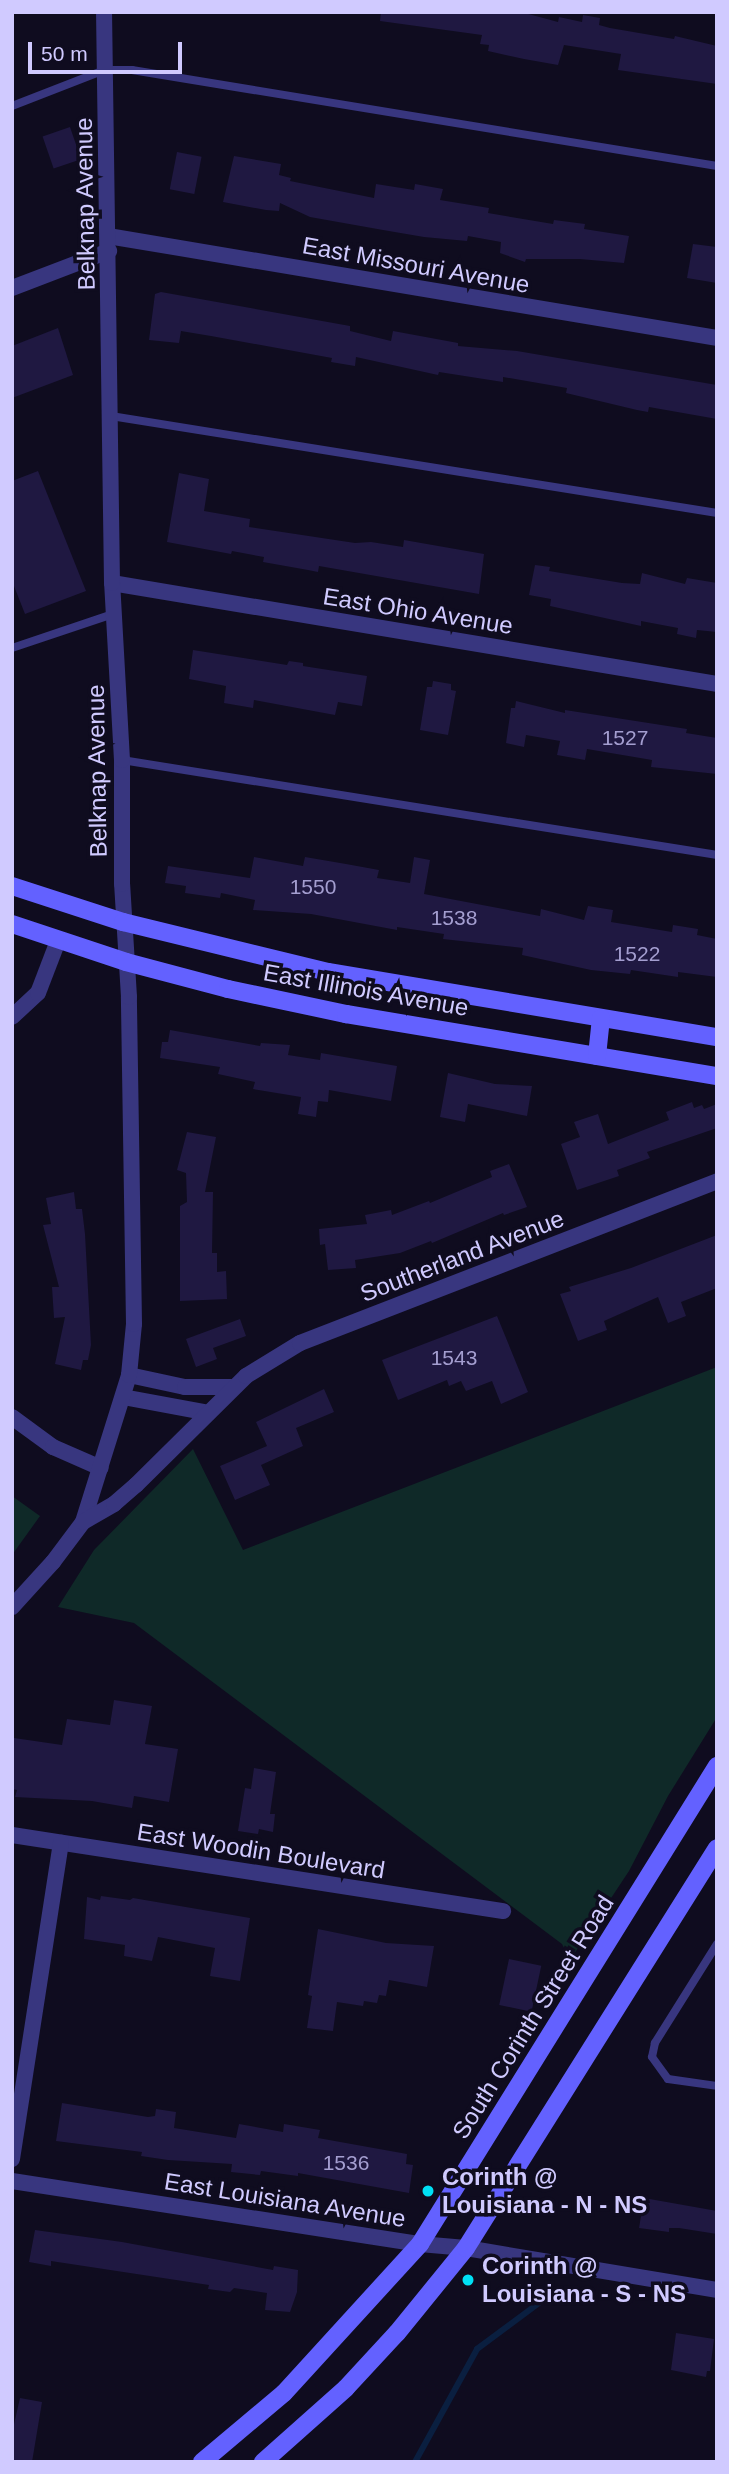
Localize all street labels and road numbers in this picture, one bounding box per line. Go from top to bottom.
street label: Belknap Avenue [69,117,101,291]
street label: East Missouri Avenue [299,231,533,299]
street label: East Ohio Avenue [320,582,516,640]
street label: Belknap Avenue [81,684,113,858]
street label: East Illinois Avenue [261,958,471,1022]
street label: Southerland Avenue [356,1204,568,1308]
street label: East Woodin Boulevard [135,1817,387,1885]
street label: South Corinth Street Road [446,1890,620,2144]
street label: East Louisiana Avenue [162,2167,408,2233]

